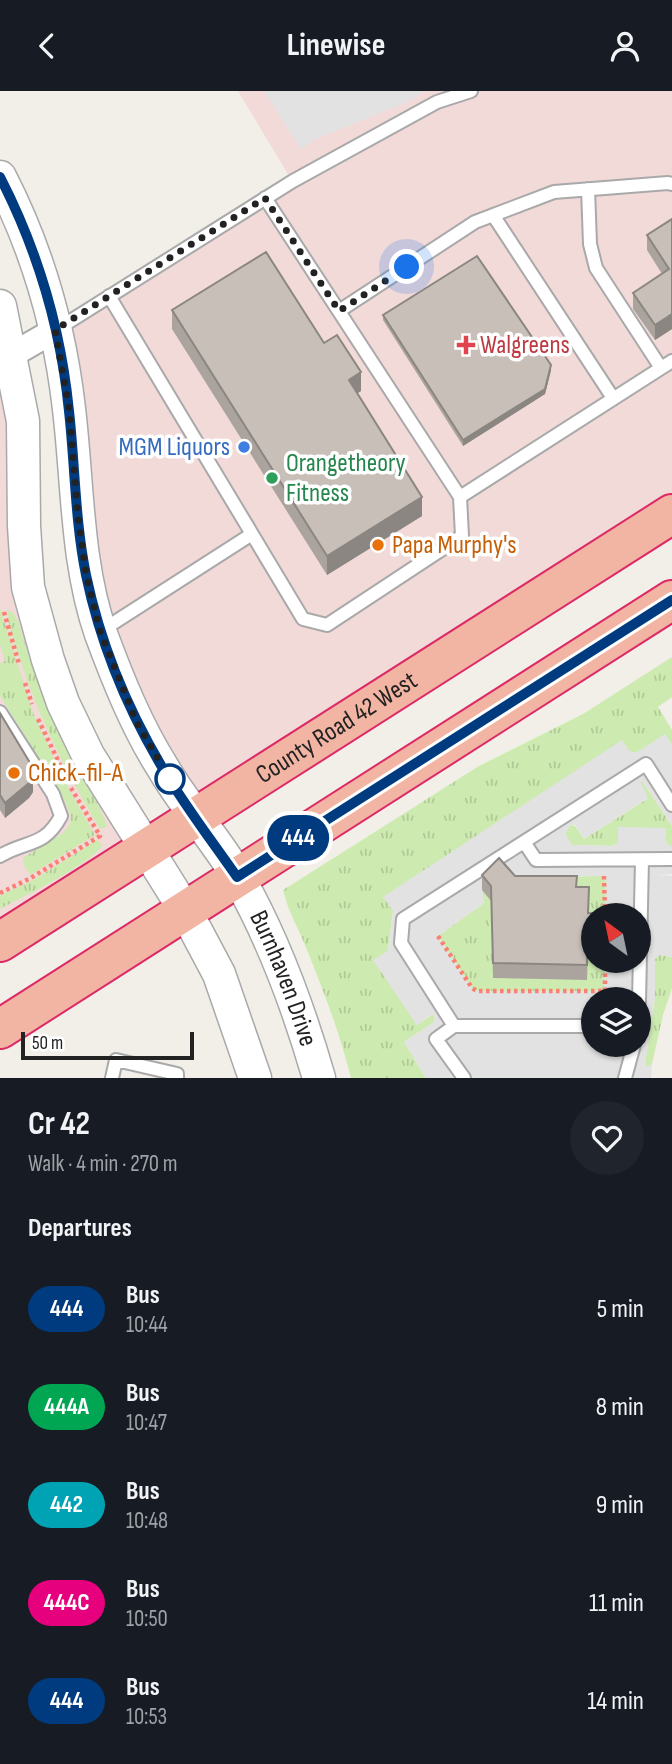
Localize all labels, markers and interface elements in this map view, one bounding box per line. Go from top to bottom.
text: Linewise [287,26,385,65]
icon: back [28,27,66,65]
icon: person [606,27,644,65]
your location [389,249,424,284]
place label: Walgreens [480,330,570,361]
marker: Walgreens [458,337,474,353]
place label: MGM Liquors [119,432,230,463]
marker: MGM Liquors [236,439,252,455]
place label: Orangetheory Fitness [286,448,406,509]
marker: Orangetheory Fitness [264,470,280,486]
place label: Papa Murphy's [392,530,517,561]
marker: Papa Murphy's [370,537,386,553]
street label: County Road 42 West [250,665,423,790]
place label: Chick-fil-A [28,758,124,789]
unlabelled marker [155,764,185,794]
marker: Chick-fil-A [6,765,22,781]
line badge: 444 [258,815,338,861]
text: 444 [281,823,315,852]
north arrow [581,903,651,973]
map controls [581,903,651,1057]
street label: Burnhaven Drive [243,906,324,1050]
button: layers [581,987,651,1057]
scale bar [21,1029,194,1061]
text: 50 m [32,1032,63,1055]
button: heart [570,1101,644,1175]
text: Cr 42 [28,1104,90,1144]
text: Walk · 4 min · 270 m [28,1150,178,1178]
text: Departures [28,1213,132,1244]
text: Bus [126,1280,160,1311]
text: 444 [50,1294,83,1323]
text: 5 min [597,1294,644,1325]
text: 10:44 [126,1311,168,1339]
text: Bus [126,1378,160,1409]
text: 444A [44,1392,89,1421]
text: 8 min [596,1392,644,1423]
text: 10:47 [126,1409,167,1437]
text: Bus [126,1476,160,1507]
text: 442 [50,1490,83,1519]
text: 9 min [596,1490,644,1521]
text: 10:48 [126,1507,168,1535]
text: Bus [126,1574,160,1605]
text: 444C [44,1588,89,1617]
text: 11 min [589,1588,644,1619]
text: 10:50 [126,1605,168,1633]
text: Bus [126,1672,160,1703]
text: 444 [50,1686,83,1715]
text: 14 min [587,1686,644,1717]
text: 10:53 [126,1703,167,1731]

